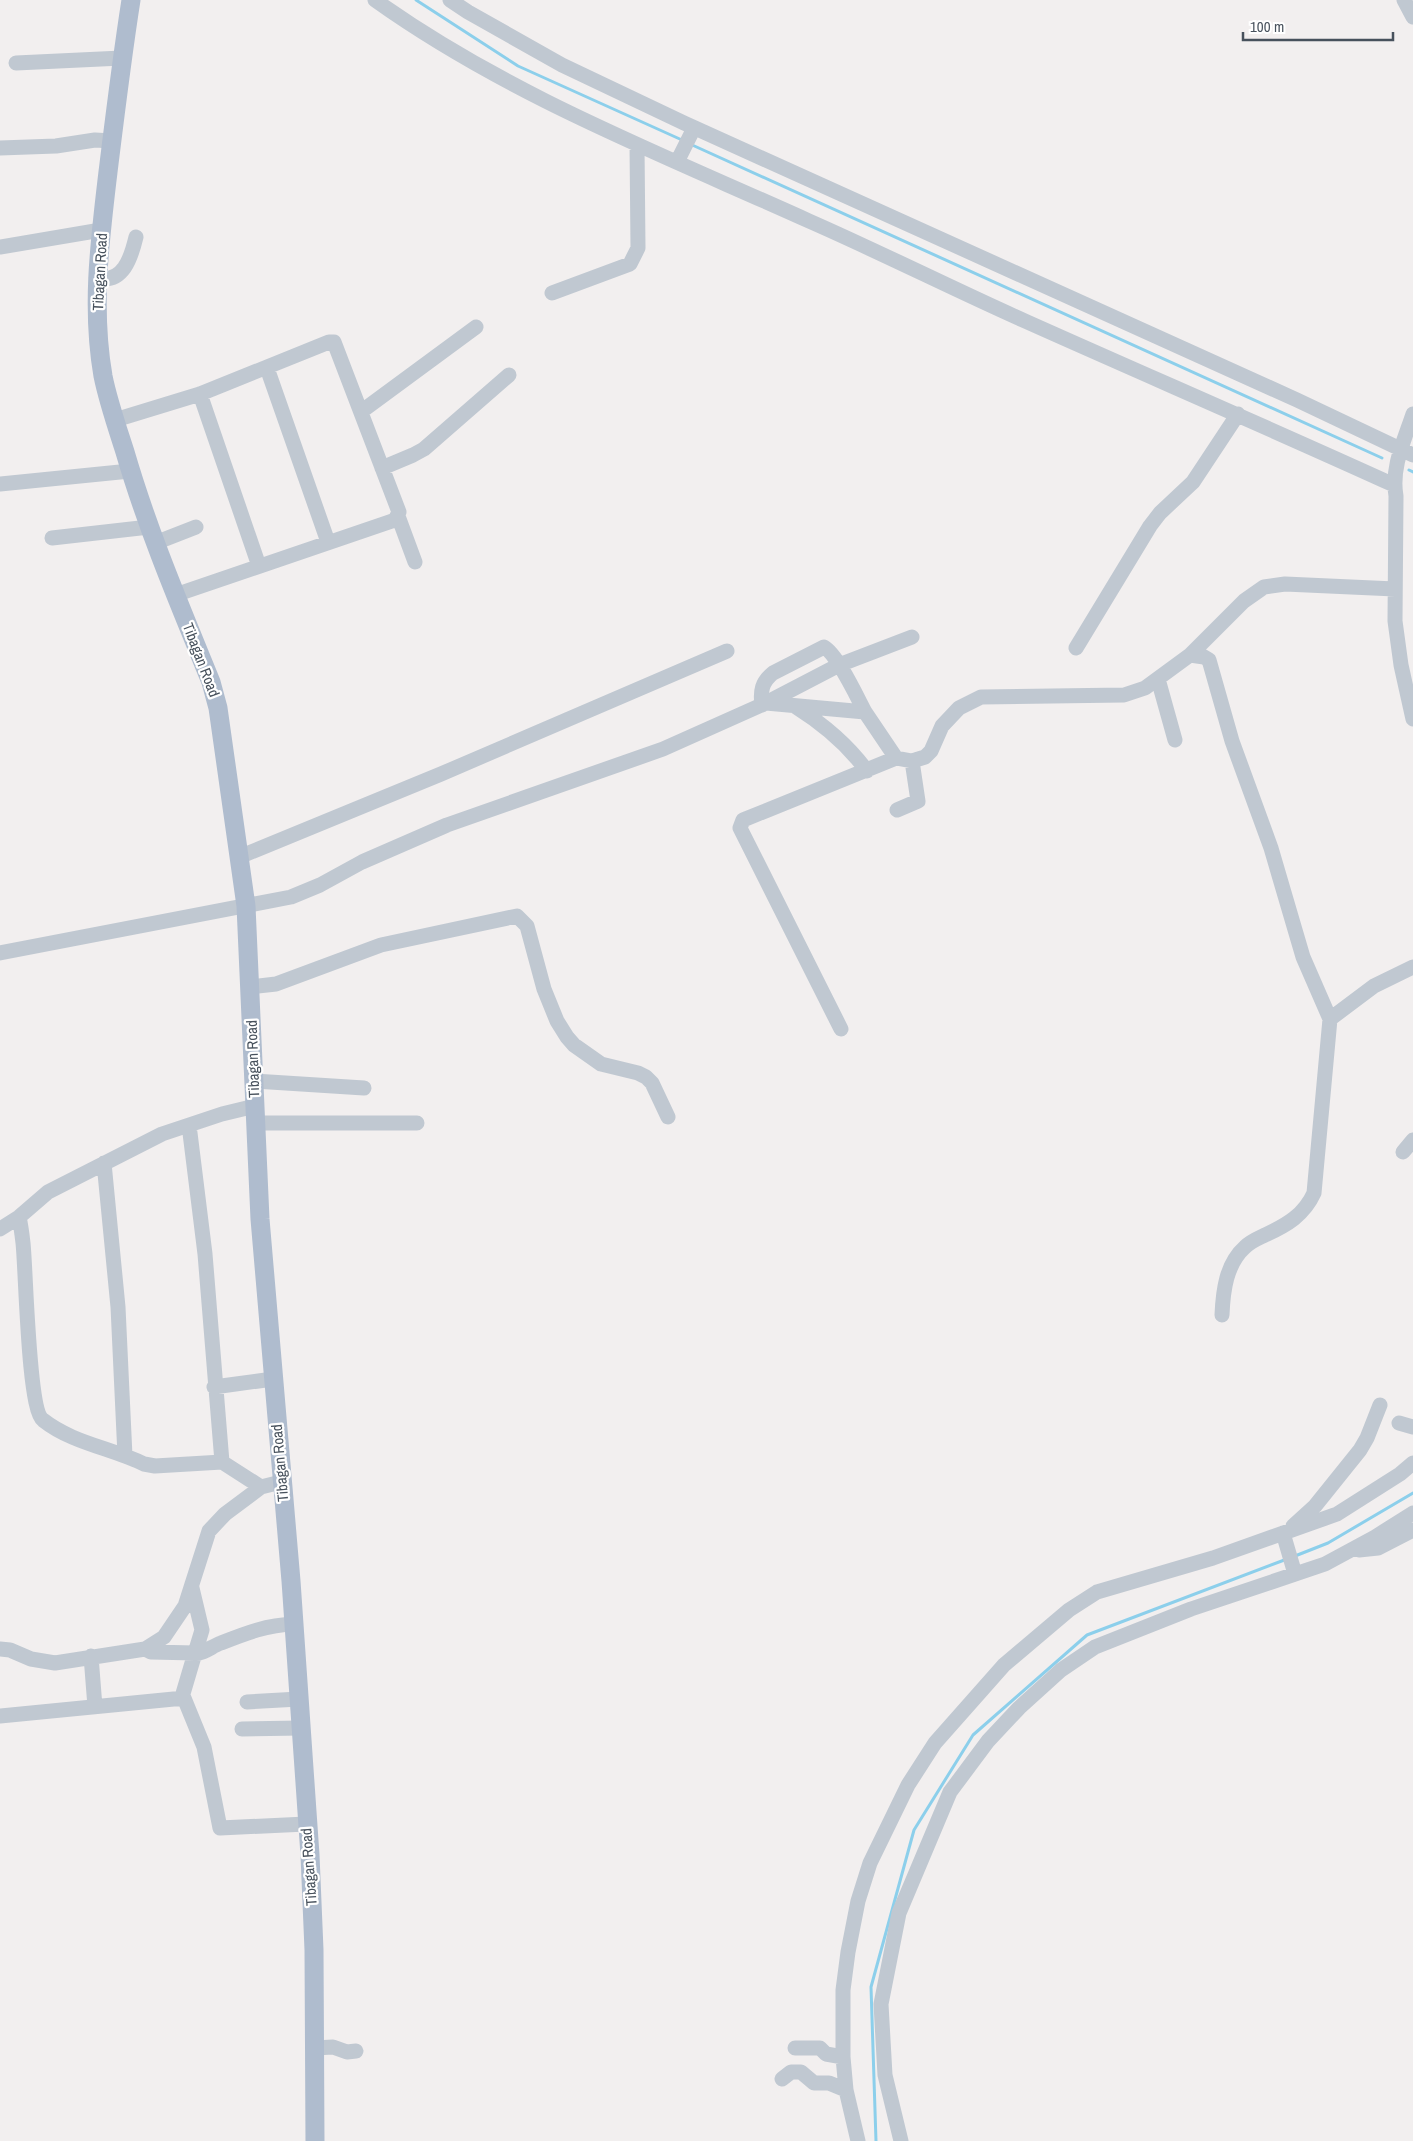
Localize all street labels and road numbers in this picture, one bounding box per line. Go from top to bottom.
street label: Tibagan Road [87,233,112,311]
street label: Tibagan Road [178,620,225,700]
street label: Tibagan Road [241,1020,264,1098]
street label: Tibagan Road [266,1423,293,1503]
street label: Tibagan Road [295,1828,322,1907]

